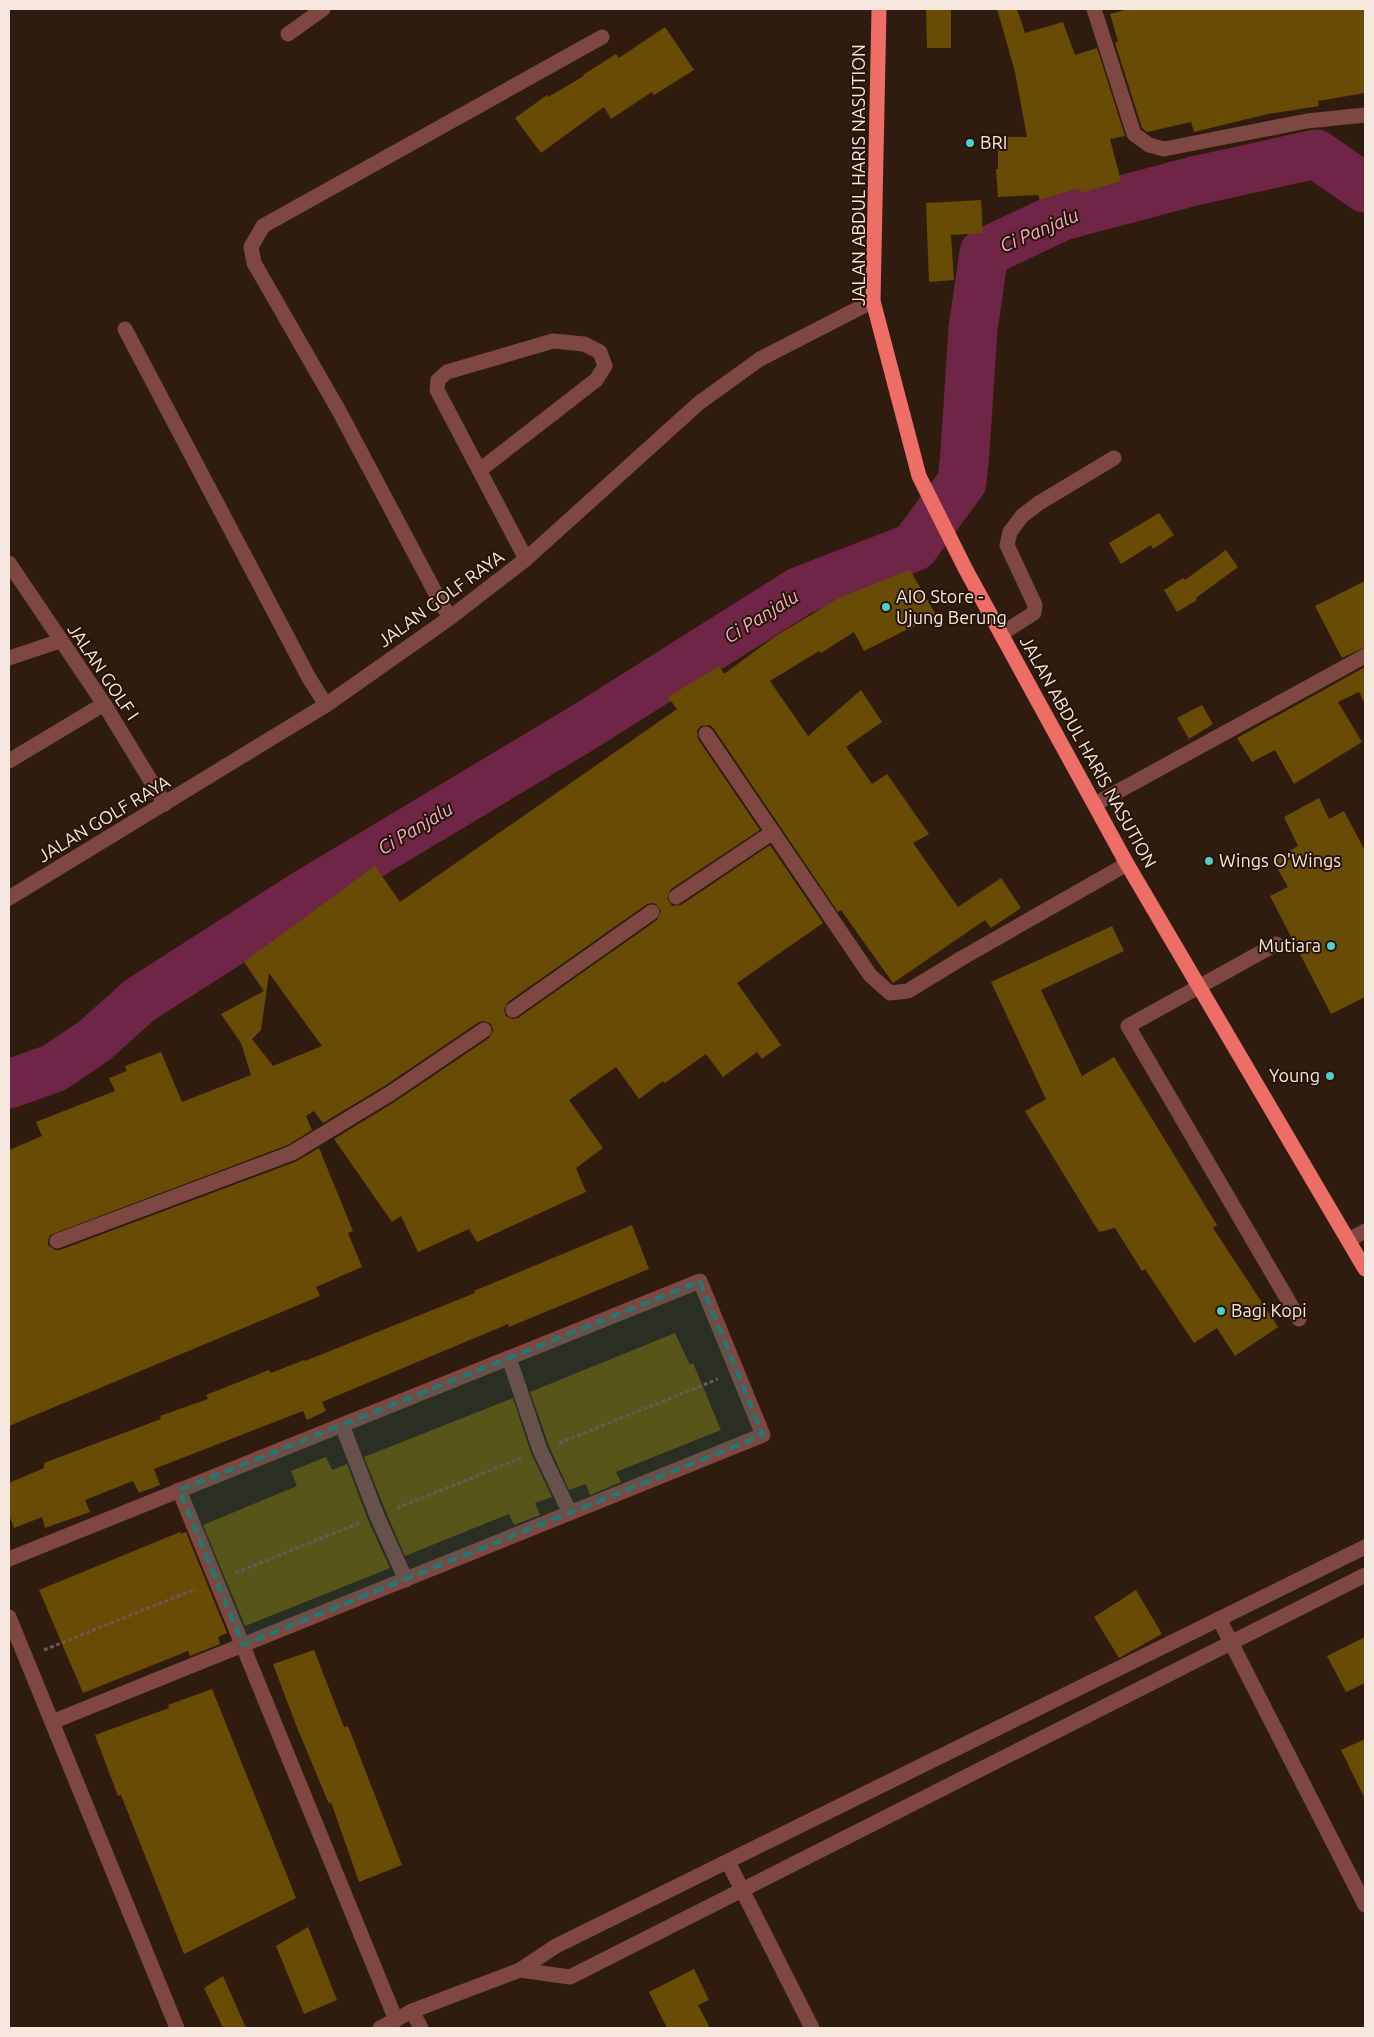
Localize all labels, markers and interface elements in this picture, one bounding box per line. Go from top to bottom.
street label: JALAN ABDUL HARIS NASUTION [848,44,868,306]
place label: BRI [980,132,1007,152]
marker: BRI [964,137,976,149]
water label: Ci Panjalu [996,204,1082,256]
street label: JALAN GOLF RAYA [374,546,507,651]
water label: Ci Panjalu [720,585,802,647]
place label: AIO Store - Ujung Berung [896,586,1007,627]
marker: AIO Store - Ujung Berung [880,601,892,613]
street label: JALAN GOLF I [64,619,143,724]
street label: JALAN ABDUL HARIS NASUTION [1017,632,1161,871]
street label: JALAN GOLF RAYA [34,771,173,865]
water label: Ci Panjalu [374,797,456,859]
place label: Wings O'Wings [1219,850,1341,870]
marker: Wings O'Wings [1203,855,1215,867]
place label: Mutiara [1258,935,1321,955]
marker: Mutiara [1325,940,1337,952]
place label: Young [1269,1065,1320,1085]
marker: Young [1324,1070,1336,1082]
place label: Bagi Kopi [1231,1300,1307,1320]
marker: Bagi Kopi [1215,1305,1227,1317]

